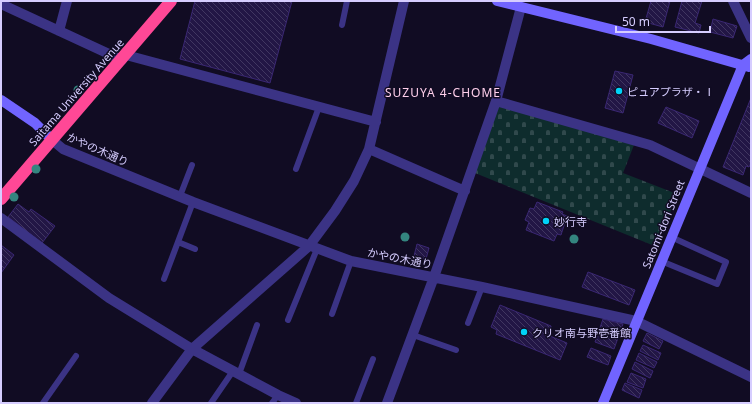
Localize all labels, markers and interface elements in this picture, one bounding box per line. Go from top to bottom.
scale bar [616,8,710,34]
text: 50 m [622,13,650,30]
street label: Saitama University Avenue [25,35,127,149]
district label: SUZUYA 4-CHOME [385,84,501,101]
place label: ピュアプラザ・Ⅰ [627,84,715,99]
marker: ピュアプラザ・Ⅰ [614,86,624,96]
street label: かやの木通り [65,129,131,169]
street label: Satomi-dori Street [638,178,688,270]
place label: 妙行寺 [554,214,587,229]
marker: 妙行寺 [541,216,551,226]
street label: かやの木通り [366,244,434,272]
place label: クリオ南与野壱番館 [532,325,631,340]
marker: クリオ南与野壱番館 [519,327,529,337]

